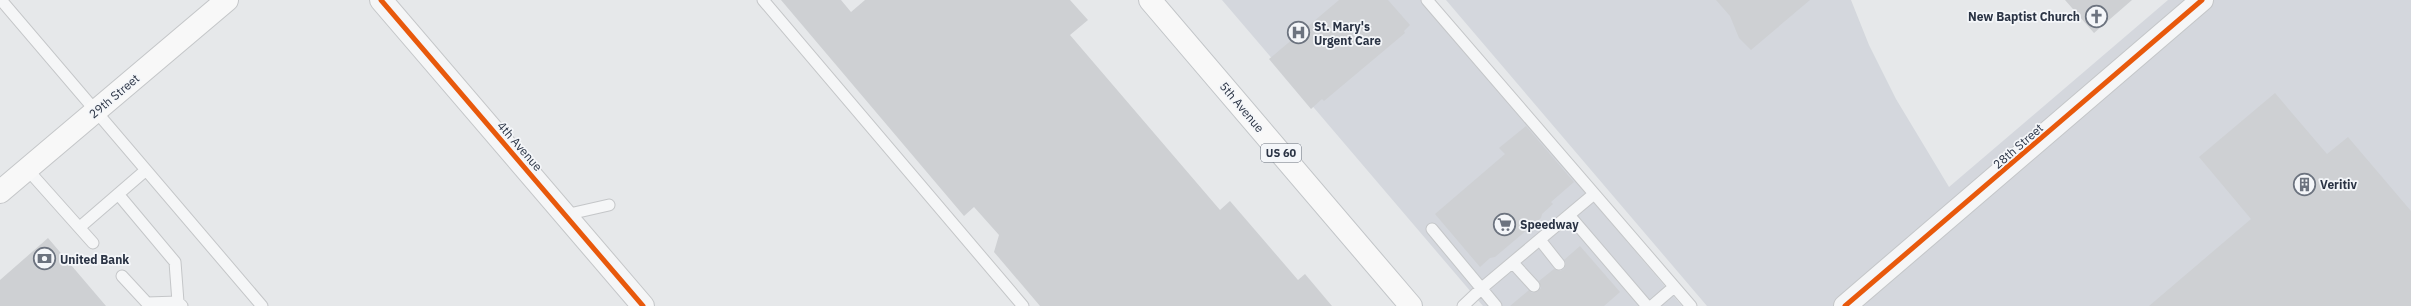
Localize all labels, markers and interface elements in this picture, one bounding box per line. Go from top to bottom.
church icon: New Baptist Church [2083,3,2109,29]
place label: New Baptist Church [1968,9,2080,24]
place label: St. Mary's Urgent Care [1314,19,1381,48]
hospital icon: St. Mary's Urgent Care [1286,20,1312,46]
street label: 29th Street [86,71,142,121]
street label: 5th Avenue [1217,79,1268,136]
street label: 4th Avenue [494,118,546,174]
street label: 28th Street [1990,120,2046,172]
road number: US 60 [1261,144,1301,162]
building icon: Veritiv [2292,171,2318,197]
place label: Veritiv [2320,177,2357,192]
supermarket icon: Speedway [1492,211,1518,237]
place label: Speedway [1520,217,1579,232]
bank icon: United Bank [32,246,58,272]
place label: United Bank [60,252,129,267]

